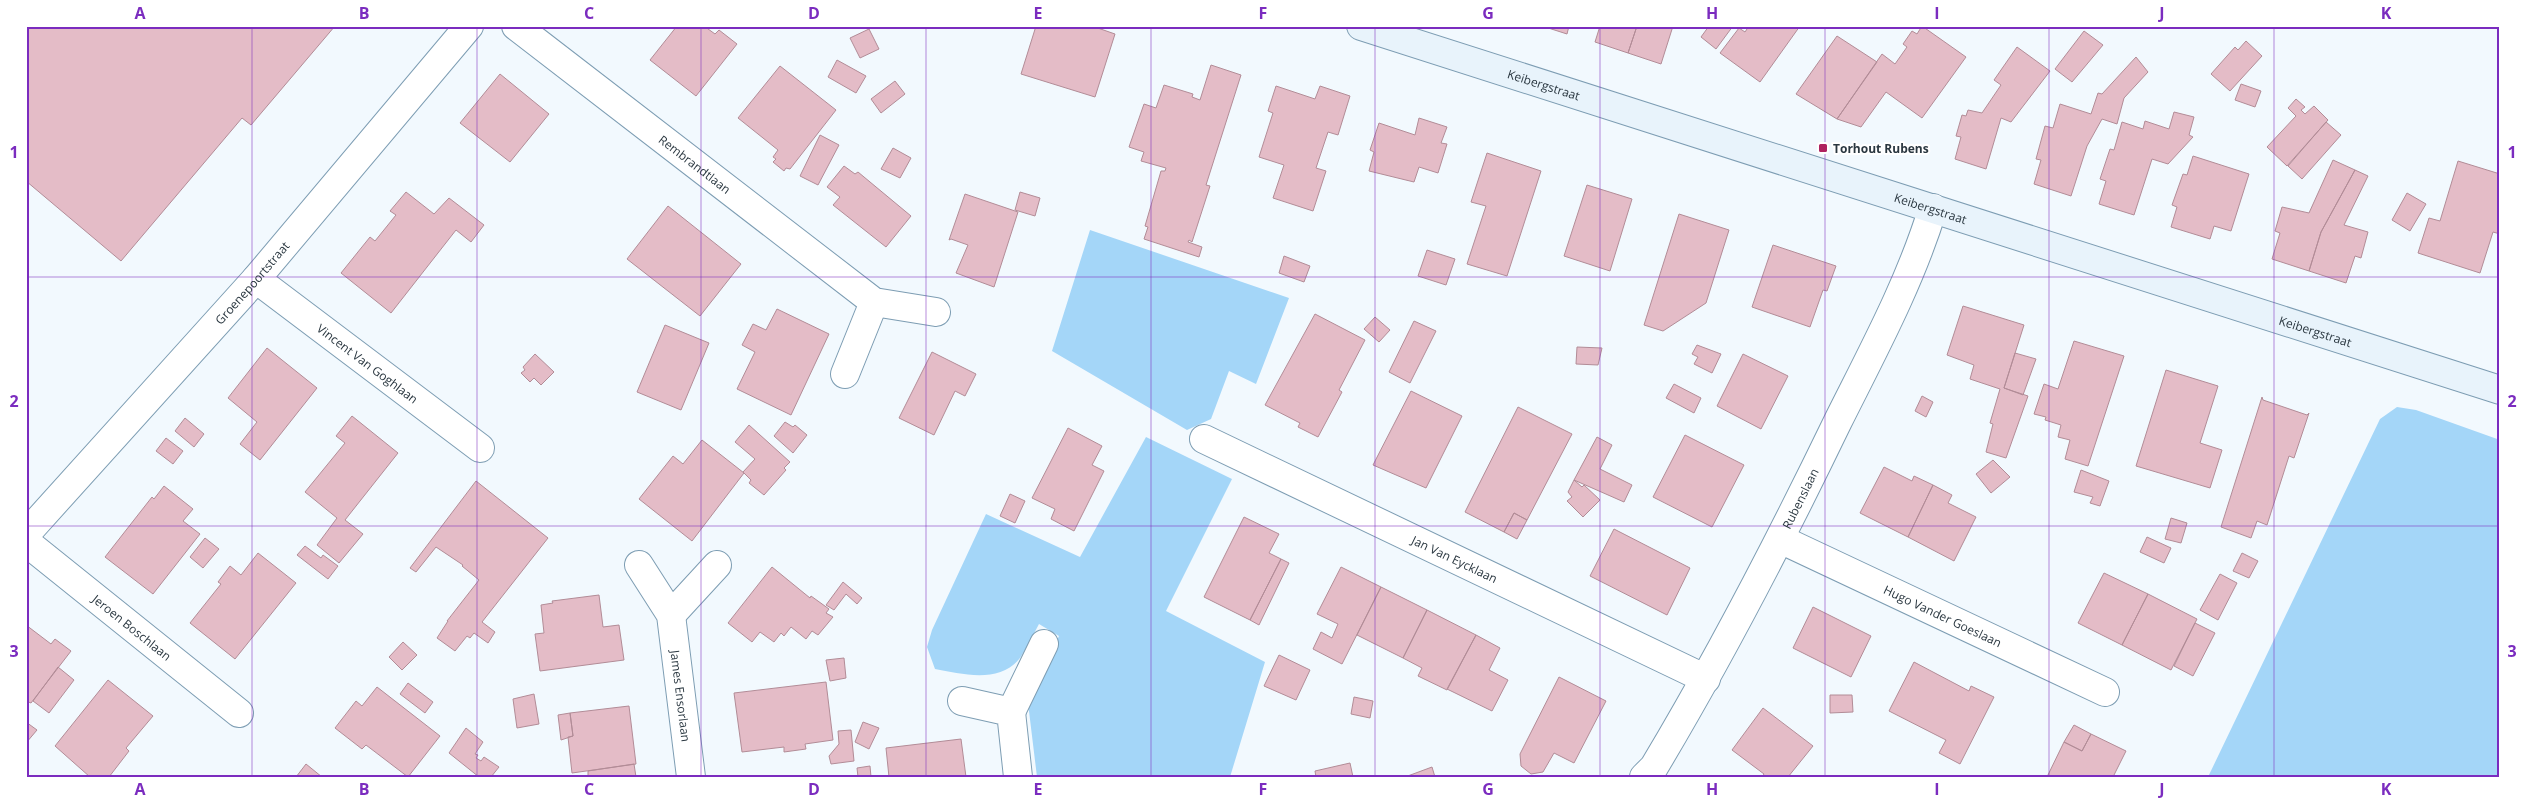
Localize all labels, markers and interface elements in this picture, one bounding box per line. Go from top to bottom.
text: A [134,2,146,24]
text: B [359,2,369,24]
text: C [584,2,594,24]
text: D [808,2,820,24]
text: E [1034,2,1043,24]
text: F [1259,2,1267,24]
text: G [1482,2,1494,24]
text: H [1706,2,1718,24]
text: I [1934,2,1940,24]
text: J [2157,2,2165,24]
text: K [2381,2,2392,24]
street label: Keibergstraat [1505,65,1582,104]
street label: Rembrandtlaan [655,131,735,197]
place label: Torhout Rubens [1833,140,1929,157]
text: 1 [9,141,19,163]
text: 1 [2507,141,2517,163]
marker: Torhout Rubens [1817,142,1829,154]
street label: Keibergstraat [1892,188,1969,228]
street label: Groenepoortstraat [211,237,293,328]
street label: Keibergstraat [2277,311,2354,351]
street label: Vincent Van Goghlaan [314,320,422,407]
text: 2 [9,390,19,412]
text: 2 [2507,390,2517,412]
street label: Rubenslaan [1778,465,1822,532]
street label: Jan Van Eycklaan [1408,531,1501,587]
street label: Hugo Vander Goeslaan [1881,581,2005,651]
street label: Jeroen Boschlaan [88,590,175,664]
text: 3 [9,640,19,662]
text: 3 [2507,640,2517,662]
street label: James Ensorlaan [667,648,695,743]
text: A [134,778,146,800]
text: B [359,778,369,800]
text: C [584,778,594,800]
text: D [808,778,820,800]
text: E [1034,778,1043,800]
text: F [1259,778,1267,800]
text: G [1482,778,1494,800]
text: H [1706,778,1718,800]
text: I [1934,778,1940,800]
text: J [2157,778,2165,800]
text: K [2381,778,2392,800]

